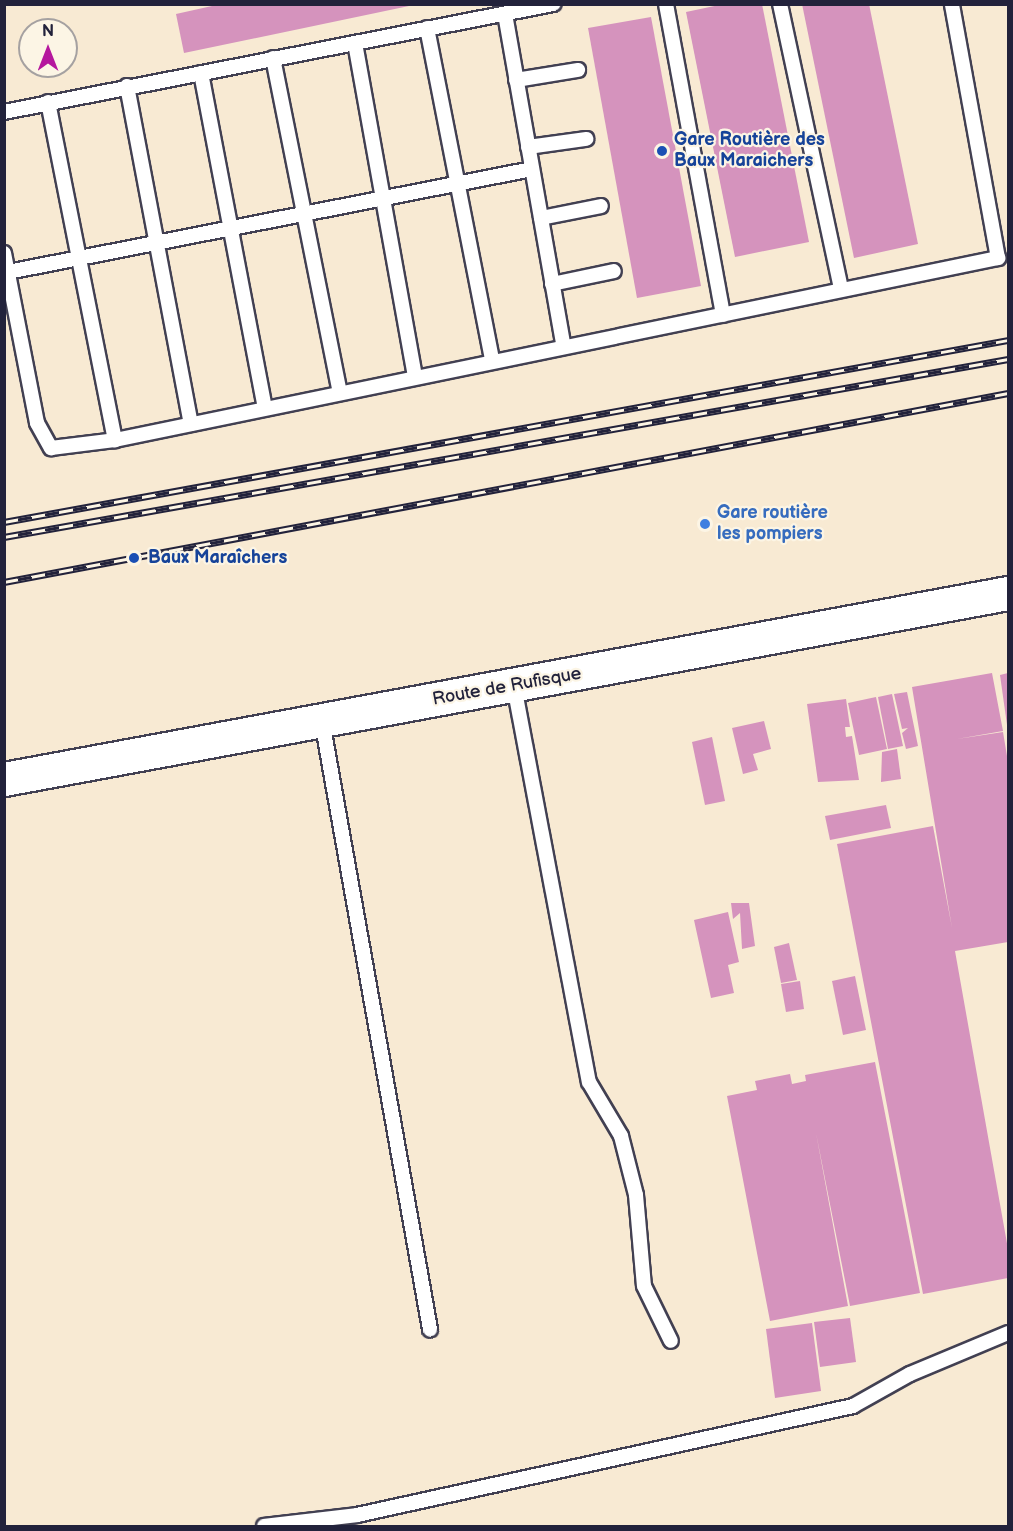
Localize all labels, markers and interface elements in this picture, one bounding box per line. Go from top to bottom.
north arrow [18,18,78,78]
text: N [42,22,54,41]
place label: Gare Routière des Baux Maraichers [674,130,825,172]
marker: Gare Routière des Baux Maraichers [655,144,669,158]
place label: Gare routière les pompiers [717,503,828,546]
marker: Gare routière les pompiers [698,517,712,531]
place label: Baux Maraîchers [148,547,287,569]
marker: Baux Maraîchers [125,549,143,567]
street label: Route de Rufisque [431,663,583,711]

